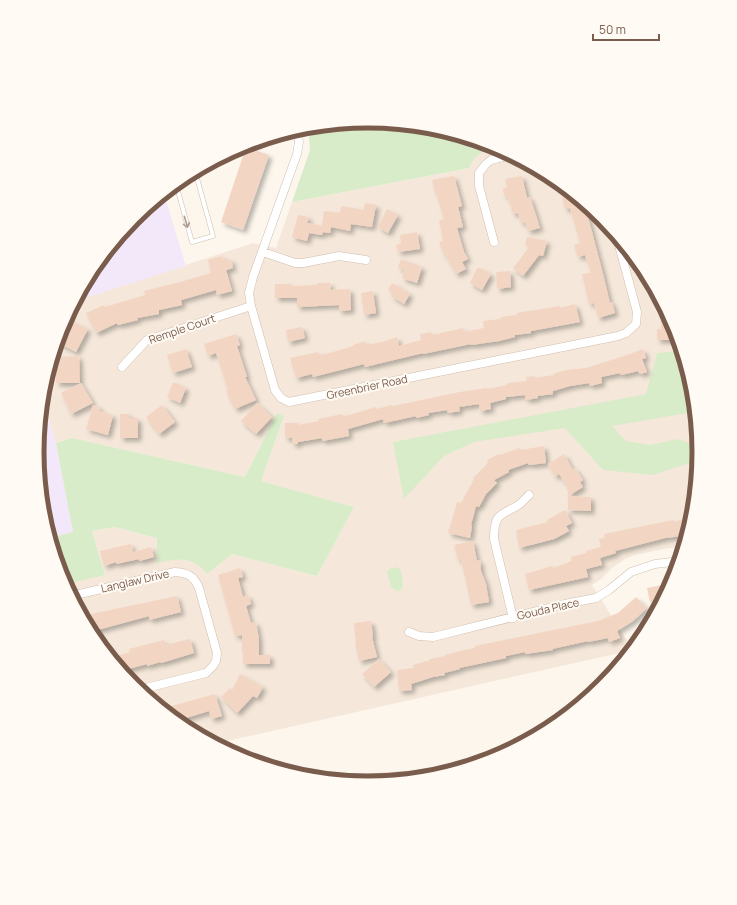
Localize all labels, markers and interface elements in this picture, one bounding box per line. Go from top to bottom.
scale bar [593,16,659,42]
text: 50 m [599,21,626,38]
one-way arrow [183,215,190,228]
street label: Remple Court [147,310,217,347]
street label: Greenbrier Road [325,371,409,402]
street label: Langlaw Drive [99,565,171,596]
street label: Gouda Place [515,594,581,623]

